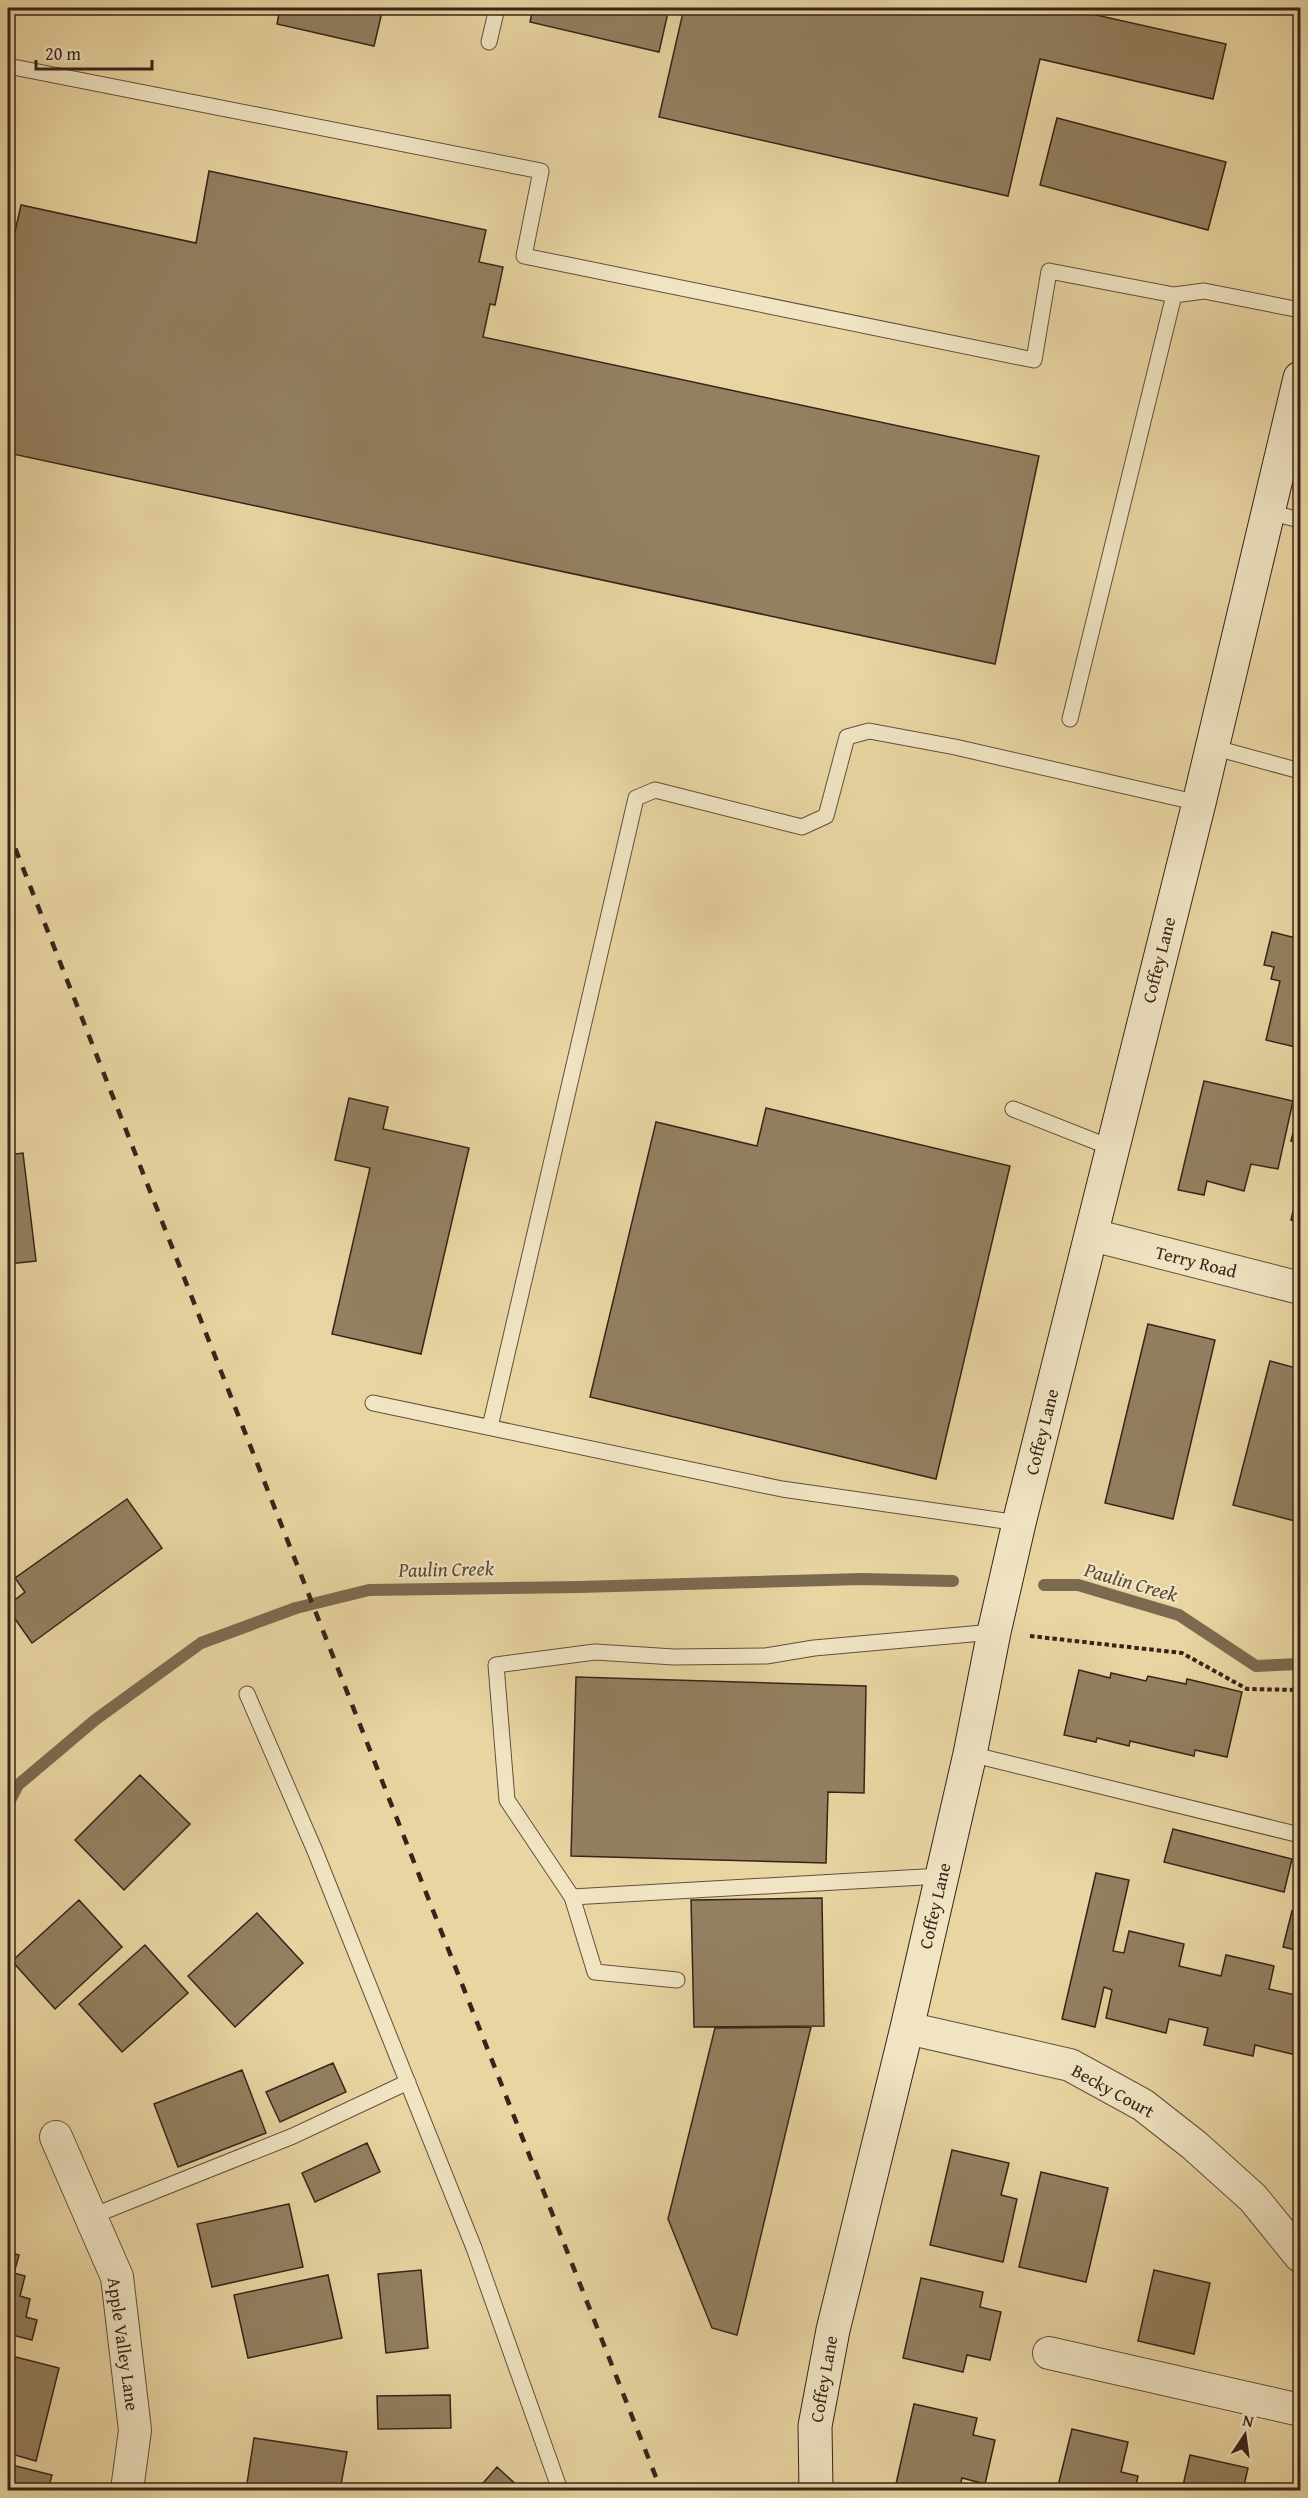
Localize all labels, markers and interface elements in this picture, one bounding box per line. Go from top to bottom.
scale bar [36,33,152,71]
text: 20 m [45,40,81,67]
street label: Coffey Lane [1135,914,1182,1006]
street label: Terry Road [1152,1238,1240,1285]
street label: Coffey Lane [1018,1386,1065,1478]
water label: Paulin Creek [397,1553,495,1584]
water label: Paulin Creek [1080,1554,1182,1609]
street label: Coffey Lane [911,1860,958,1952]
street label: Becky Court [1067,2057,1160,2125]
street label: Apple Valley Lane [101,2276,146,2412]
street label: Coffey Lane [803,2333,844,2424]
north arrow [1215,2405,1275,2465]
text: N [1240,2407,1257,2433]

